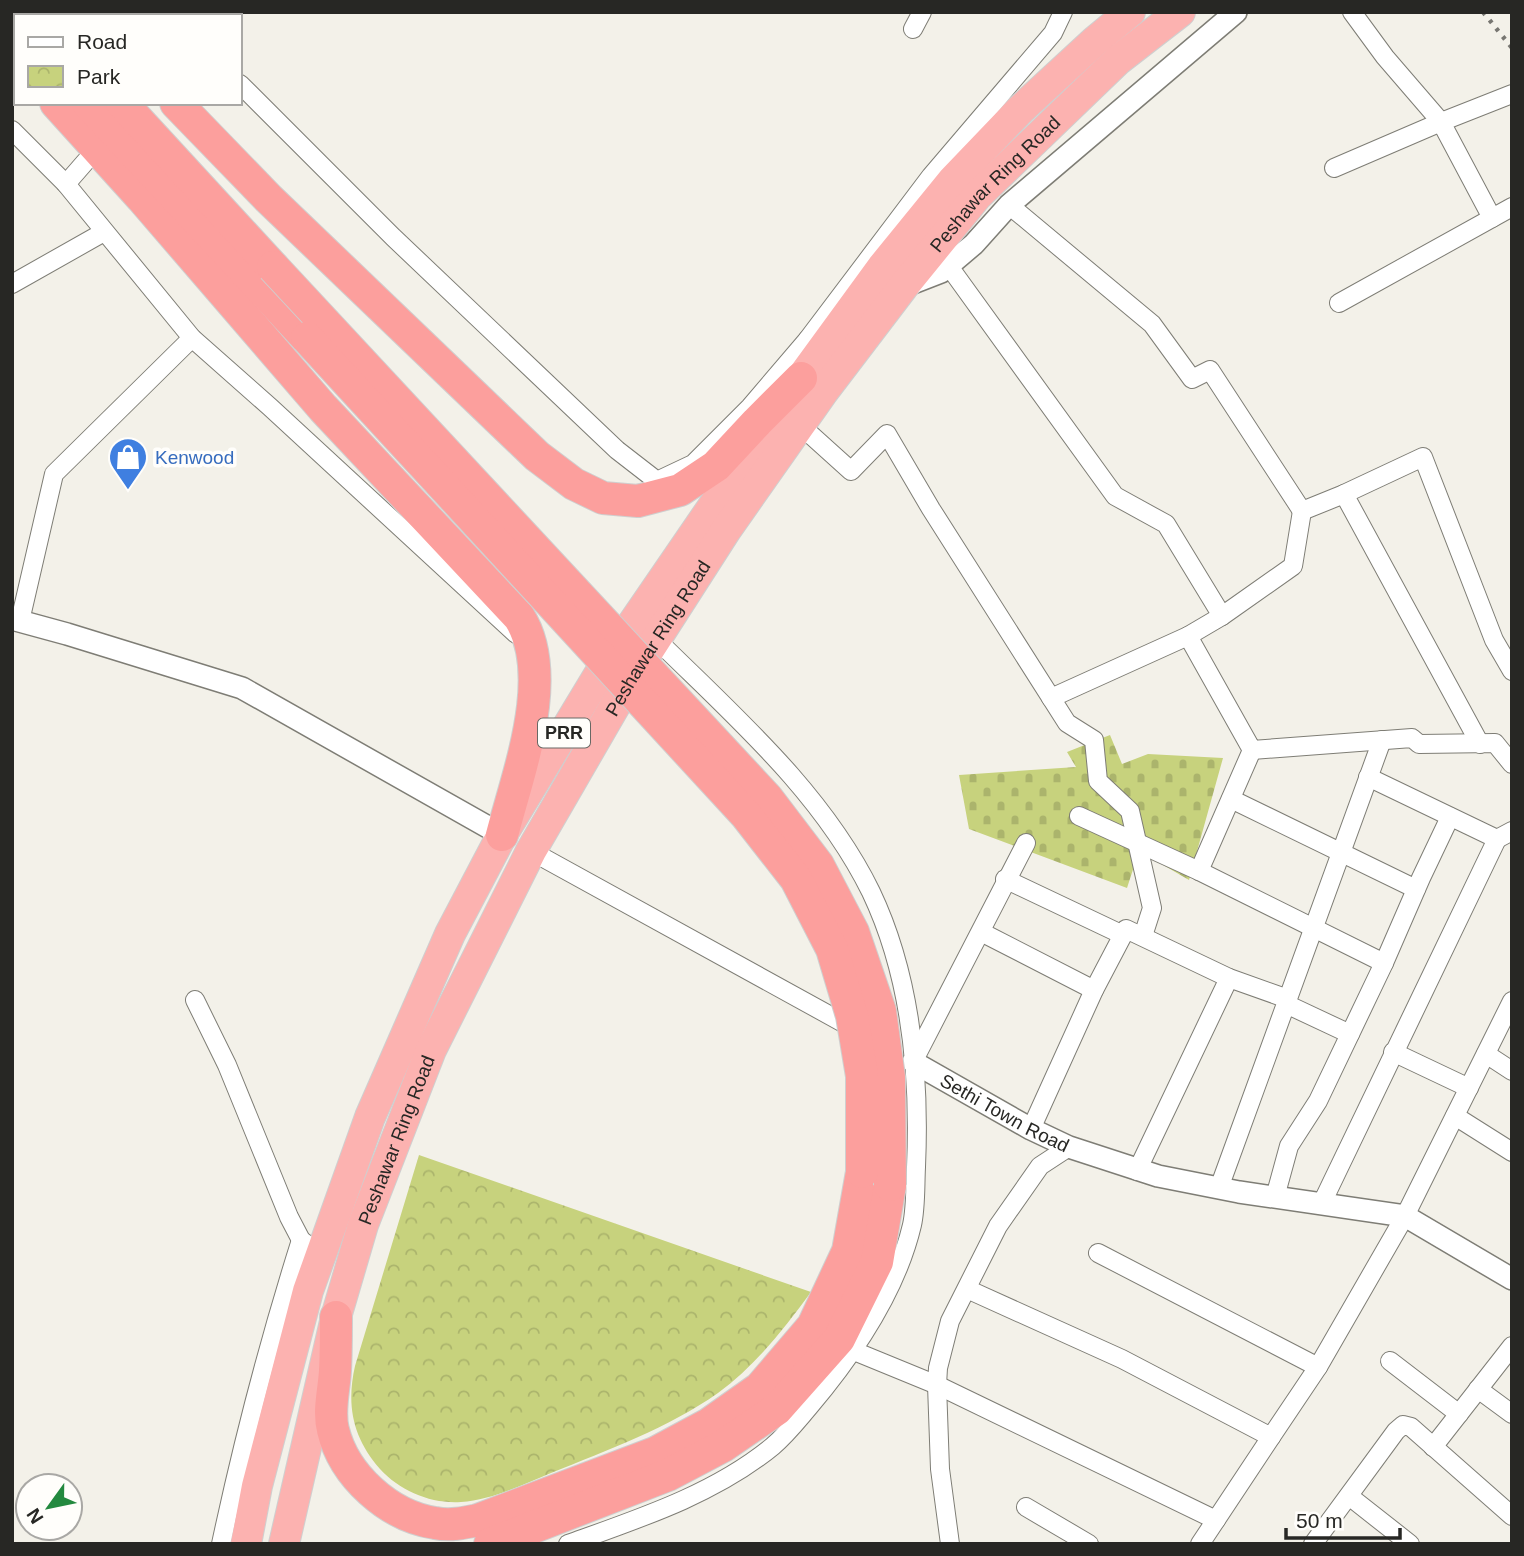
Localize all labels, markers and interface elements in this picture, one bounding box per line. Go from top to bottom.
legend [14,14,242,105]
text: Road [77,30,127,53]
text: Park [77,65,121,88]
street label: Peshawar Ring Road [926,112,1065,256]
shop icon: Kenwood [107,436,149,491]
place label: Kenwood [155,447,234,468]
street label: Peshawar Ring Road [601,557,715,720]
road number: PRR [538,718,590,748]
street label: Peshawar Ring Road [354,1053,439,1228]
street label: Sethi Town Road [937,1070,1072,1157]
north arrow [14,1472,84,1542]
scale bar [1286,1496,1400,1540]
text: N [23,1505,48,1527]
text: 50 m [1296,1509,1343,1532]

